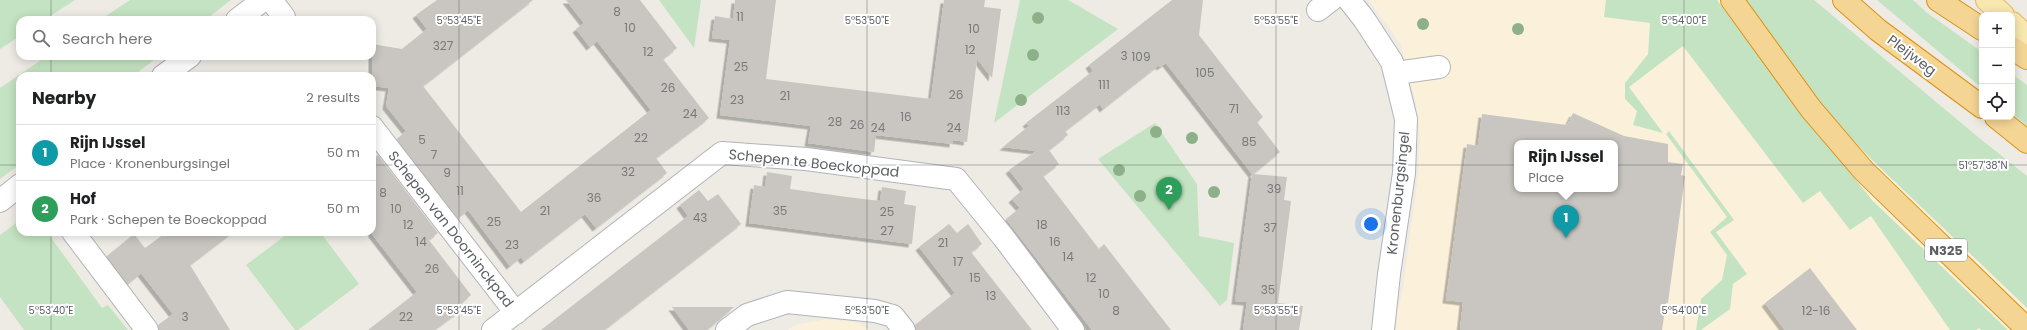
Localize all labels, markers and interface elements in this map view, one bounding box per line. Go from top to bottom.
house number: 8 [613,3,621,20]
house number: 11 [736,8,744,25]
map controls [1979,12,2015,120]
button: + [1979,12,2015,48]
text: 5°53'45"E [437,13,481,28]
text: 5°53'50"E [845,13,889,28]
text: 5°53'55"E [1254,13,1298,28]
text: 5°54'00"E [1661,13,1707,28]
search box [16,16,376,60]
house number: 10 [624,19,636,36]
house number: 10 [968,20,980,37]
icon: search [30,27,52,49]
text: Search here [62,28,152,49]
street label: Pleijweg [1883,30,1941,80]
house number: 327 [433,37,454,54]
house number: 12 [965,41,975,58]
house number: 12 [643,43,653,60]
house number: 3 [1120,47,1128,64]
house number: 109 [1132,48,1150,65]
button: − [1979,48,2015,84]
house number: 25 [734,58,748,75]
house number: 105 [1196,64,1214,81]
house number: 111 [1098,76,1110,93]
house number: 26 [661,79,675,96]
button: locate [1979,84,2015,120]
text: Nearby [32,86,96,110]
house number: 26 [949,86,963,103]
house number: 21 [780,87,790,104]
text: 2 results [306,88,360,107]
house number: 23 [730,91,744,108]
house number: 71 [1229,100,1239,117]
house number: 113 [1056,102,1070,119]
house number: 24 [683,105,698,122]
house number: 16 [900,108,912,125]
house number: 28 [828,113,842,130]
house number: 26 [850,116,864,133]
house number: 24 [871,119,886,136]
house number: 24 [947,119,962,136]
house number: 22 [634,129,648,146]
house number: 5 [418,131,426,148]
street label: Kronenburgsingel [1382,131,1414,255]
text: Rijn IJssel [70,132,145,153]
house number: 85 [1241,133,1257,150]
popup [1514,140,1618,192]
text: 1 [43,143,47,162]
text: 50 m [327,143,360,162]
street label: Schepen te Boeckoppad [728,144,900,182]
house number: 7 [431,146,438,163]
text: Rijn IJssel [1528,146,1604,167]
street label: Schepen van Doorninckpad [383,147,519,311]
text: Place · Kronenburgsingel [70,154,230,173]
text: 51°57'38"N [1958,158,2008,173]
house number: 32 [621,163,635,180]
house number: 9 [443,164,451,181]
text: Place [1528,168,1564,187]
pin: 2 [1156,177,1182,210]
house number: 39 [1267,180,1281,197]
house number: 11 [456,182,464,199]
house number: 8 [379,184,387,201]
text: Hof [70,188,96,209]
house number: 36 [587,189,601,206]
text: 2 [41,199,49,218]
text: 50 m [327,199,360,218]
house number: 10 [390,200,402,217]
house number: 21 [540,202,550,219]
house number: 35 [773,202,787,219]
house number: 25 [880,203,894,220]
pin: 1 [1553,205,1579,238]
house number: 43 [693,209,707,226]
text: Park · Schepen te Boeckoppad [70,210,267,229]
house number: 25 [487,213,501,230]
your location [1361,214,1381,234]
house number: 12 [403,216,413,233]
house number: 18 [1036,216,1048,233]
house number: 37 [1263,219,1277,236]
house number: 27 [880,222,894,239]
house number: 14 [415,233,427,250]
house number: 16 [1049,233,1061,250]
house number: 21 [938,234,948,251]
house number: 23 [505,236,519,253]
road number: N325 [1925,239,1967,261]
house number: 14 [1062,248,1074,265]
house number: 17 [953,253,964,270]
house number: 26 [425,260,439,277]
house number: 15 [969,269,981,286]
house number: 12 [1086,269,1096,286]
house number: 35 [1261,281,1275,298]
house number: 10 [1098,285,1110,302]
house number: 13 [986,287,996,304]
house number: 8 [1112,302,1120,319]
house number: 12-16 [1802,302,1830,319]
text: 5°53'40"E [29,303,73,318]
text: 5°53'45"E [437,303,481,318]
text: 5°53'50"E [845,303,889,318]
text: 5°53'55"E [1254,303,1298,318]
text: 5°54'00"E [1661,303,1707,318]
house number: 3 [181,308,189,325]
house number: 22 [399,308,413,325]

